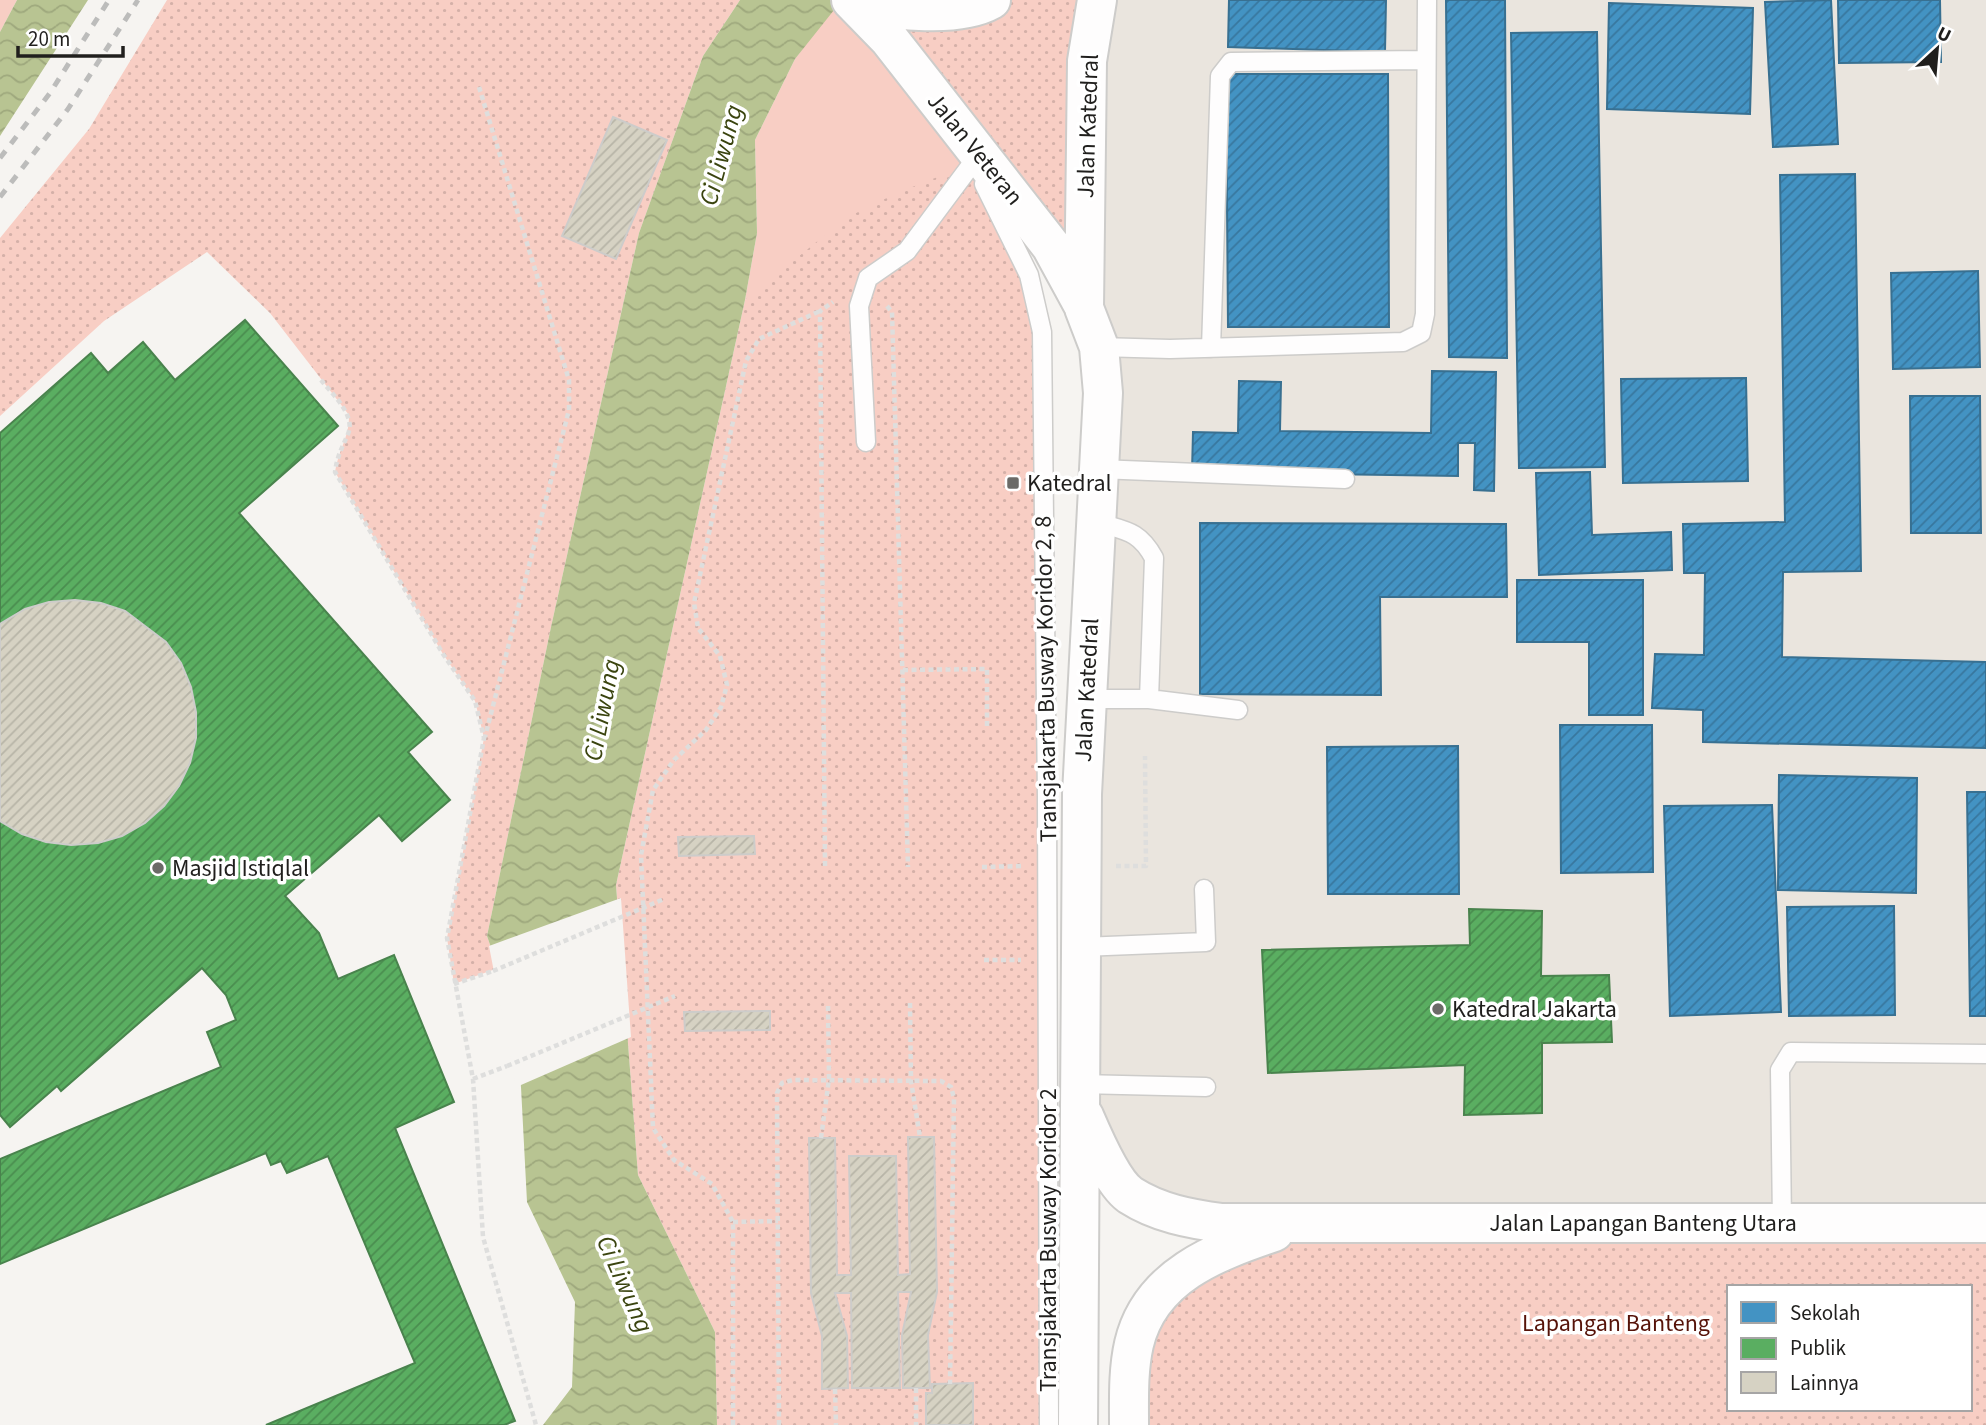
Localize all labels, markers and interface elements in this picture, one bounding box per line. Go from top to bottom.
scale bar [18,14,122,58]
north arrow [1902,14,1972,84]
text: U [1932,20,1955,50]
text: 20 m [28,24,70,54]
street label: Jalan Katedral [1068,53,1108,199]
street label: Jalan Veteran [919,85,1031,213]
water label: Ci Liwung [690,100,752,210]
place label: Katedral [1027,466,1112,501]
marker: Katedral [1005,475,1021,491]
street label: Transjakarta Busway Koridor 2, 8 [1026,515,1066,843]
street label: Jalan Katedral [1066,617,1108,763]
water label: Ci Liwung [574,656,630,764]
place label: Masjid Istiqlal [172,851,309,886]
marker: Masjid Istiqlal [150,860,166,876]
place label: Katedral Jakarta [1452,992,1617,1027]
marker: Katedral Jakarta [1430,1001,1446,1017]
street label: Transjakarta Busway Koridor 2 [1031,1088,1066,1392]
street label: Jalan Lapangan Banteng Utara [1489,1206,1797,1241]
water label: Ci Liwung [587,1229,663,1339]
legend [1727,1285,1972,1411]
text: Sekolah [1790,1298,1860,1328]
park label: Lapangan Banteng [1522,1306,1710,1341]
text: Publik [1790,1333,1846,1363]
text: Lainnya [1790,1368,1859,1398]

